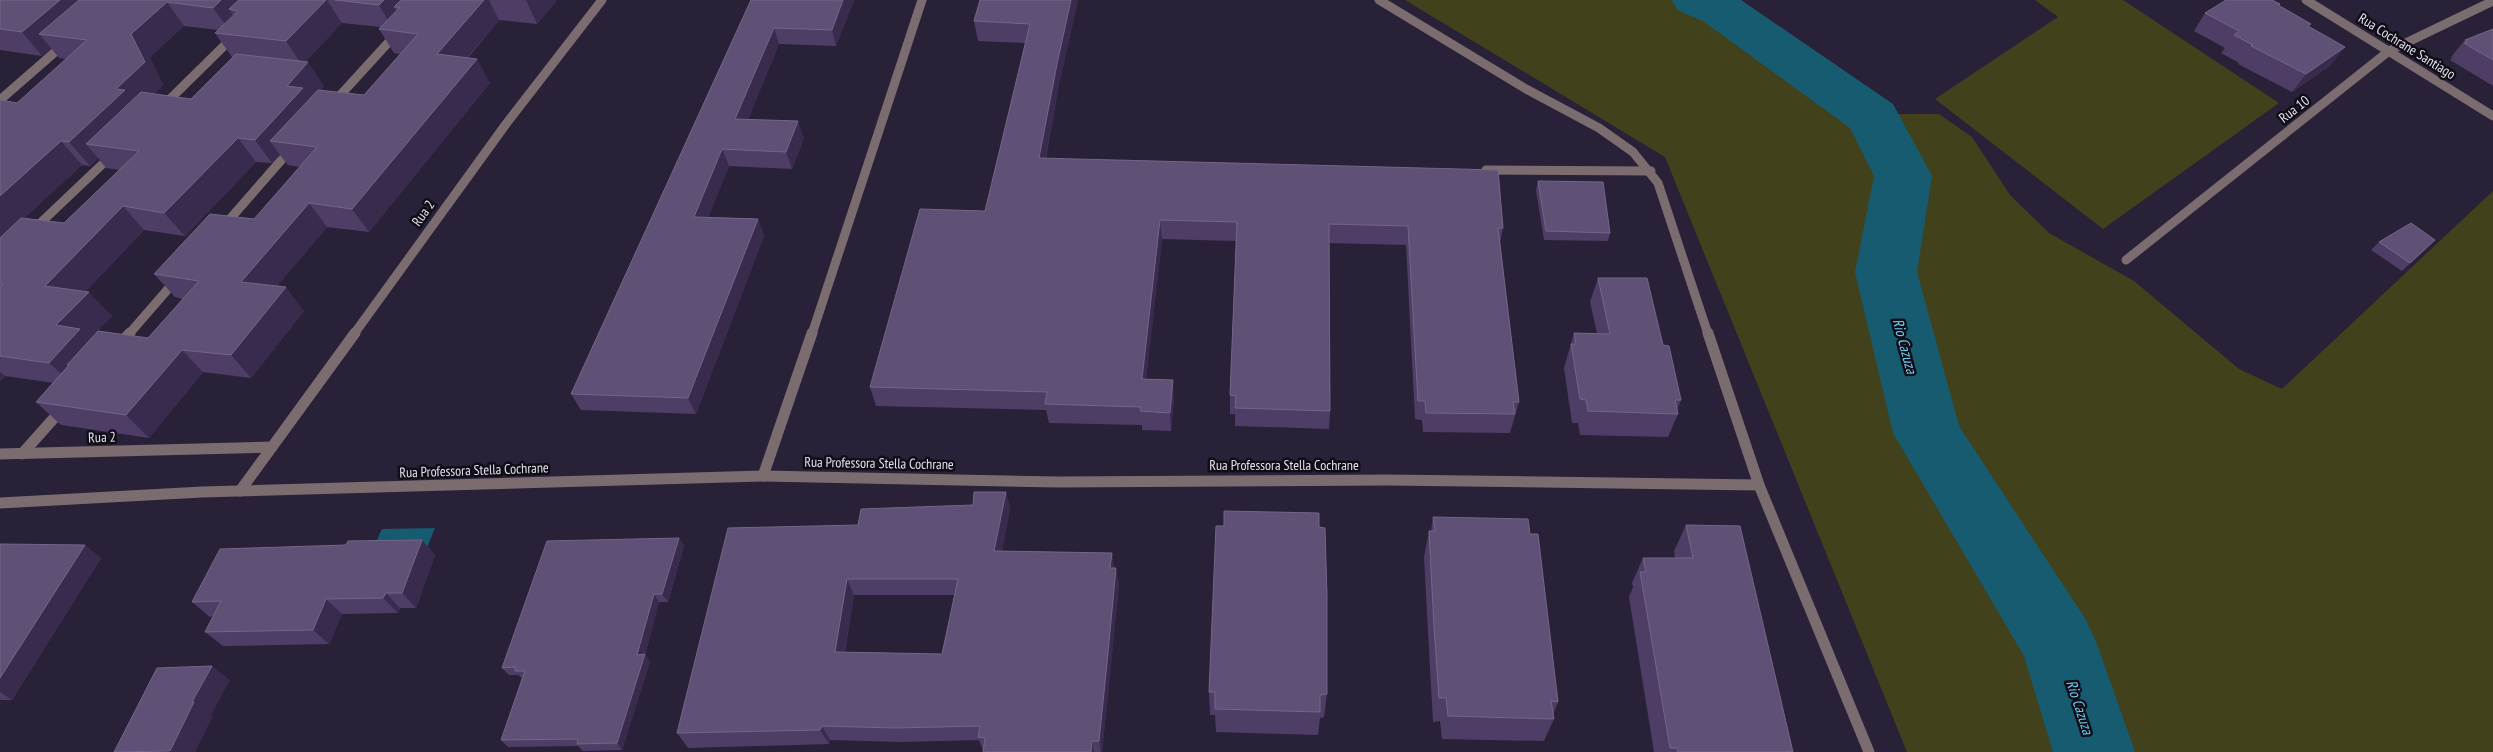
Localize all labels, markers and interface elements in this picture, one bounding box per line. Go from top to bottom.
street label: Rua Cochrane Santiago [2355,9,2459,83]
street label: Rua 10 [2275,91,2313,127]
street label: Rua 2 [408,197,438,229]
water label: Rio Cazuza [1889,316,1922,377]
street label: Rua 2 [88,428,116,446]
street label: Rua Professora Stella Cochrane [804,453,954,473]
street label: Rua Professora Stella Cochrane [1209,456,1359,474]
street label: Rua Professora Stella Cochrane [399,458,549,482]
water label: Rio Cazuza [2062,677,2098,738]

